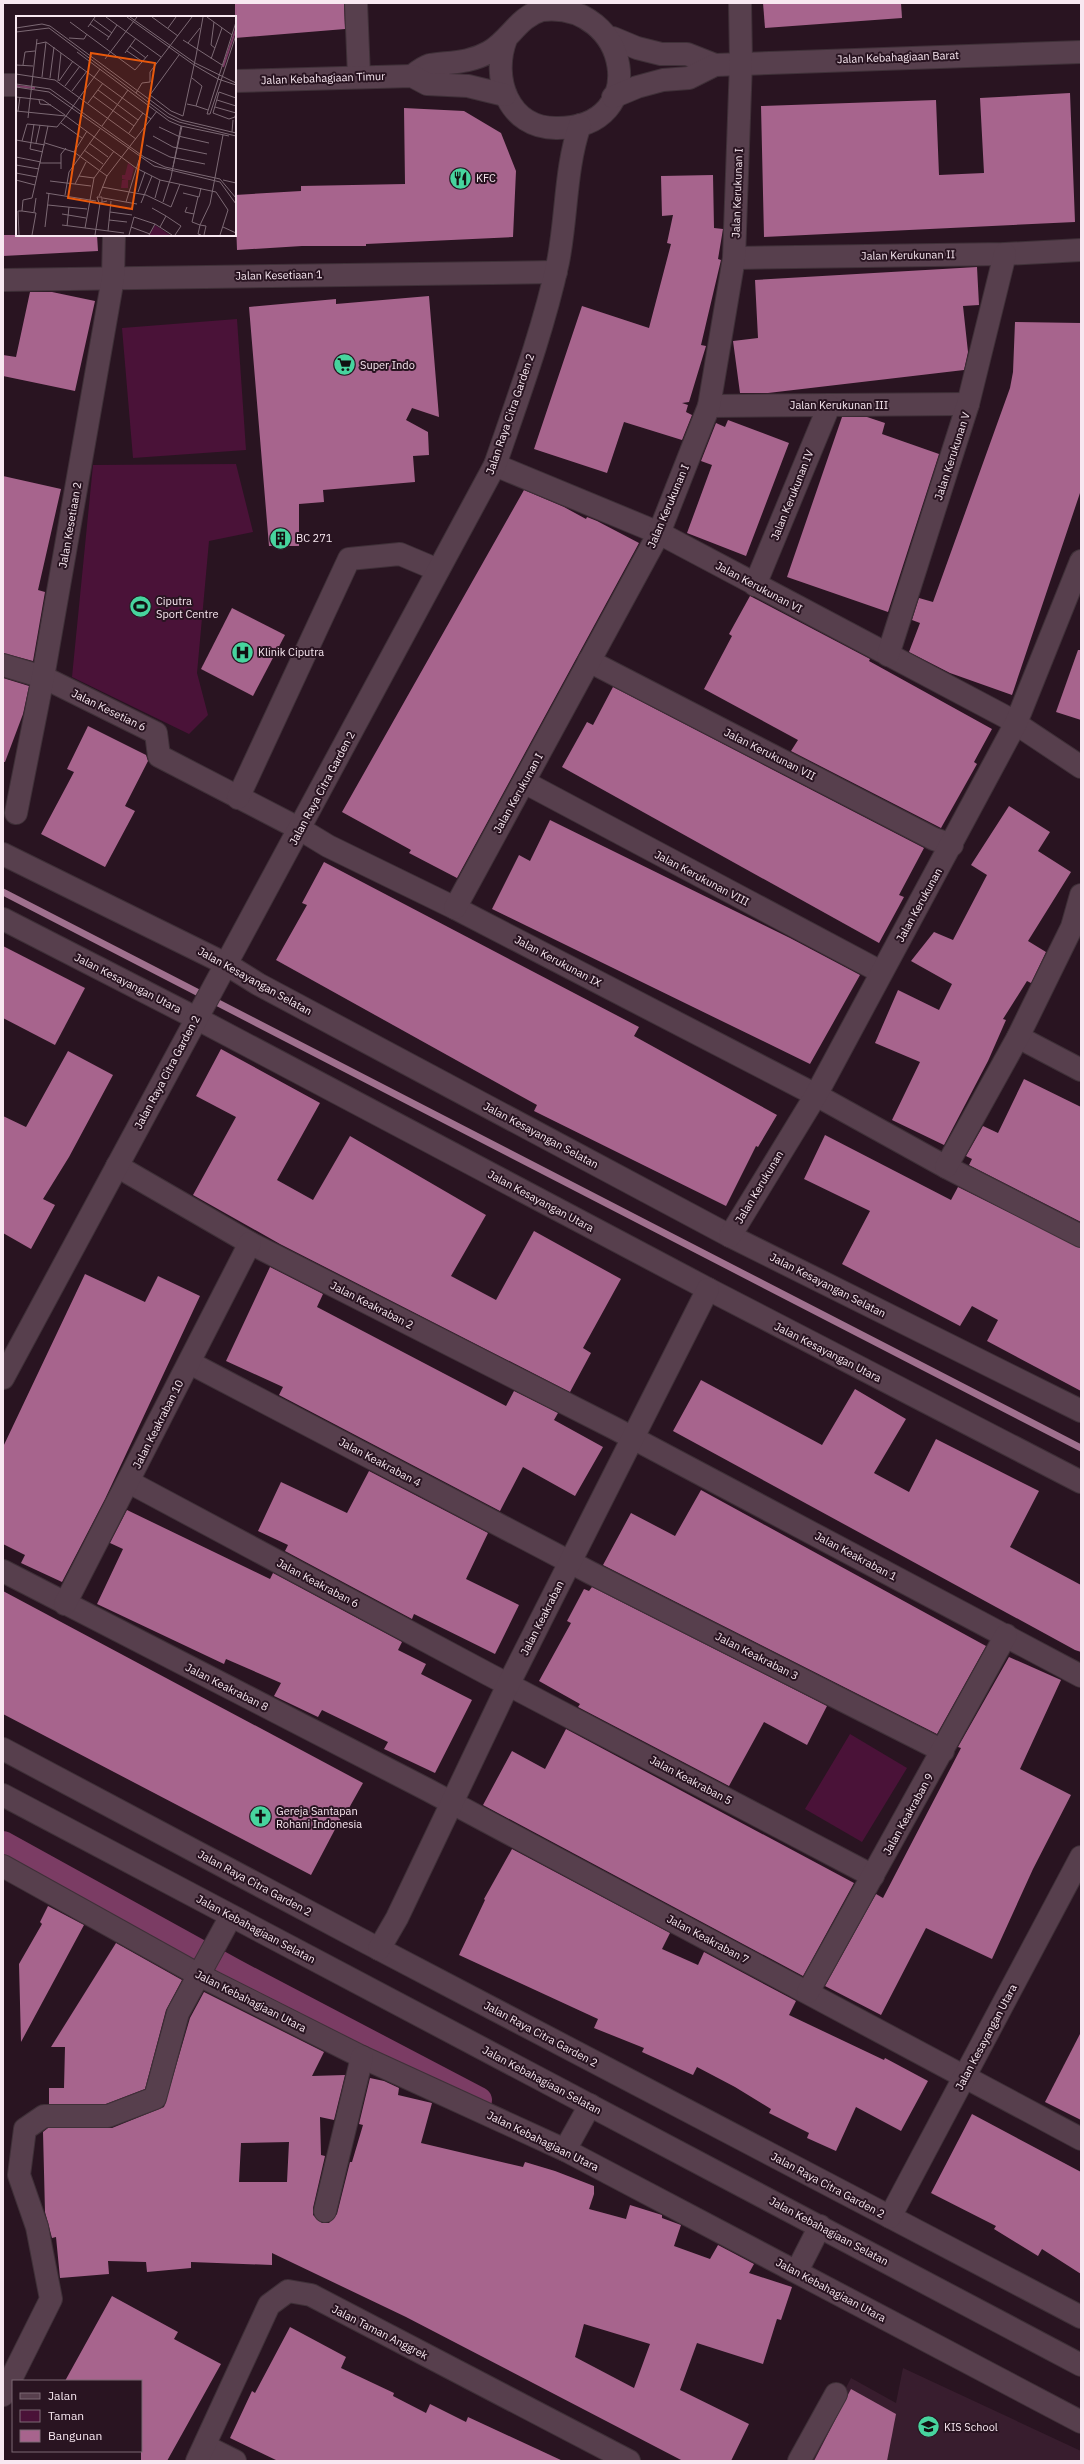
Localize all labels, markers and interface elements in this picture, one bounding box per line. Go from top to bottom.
inset map [16,16,236,236]
street label: Jalan Kebahagiaan Barat [837,48,959,66]
street label: Jalan Kebahagiaan Timur [261,69,385,87]
street label: Jalan Kerukunan I [728,148,746,238]
restaurant icon: KFC [447,165,473,191]
place label: KFC [476,171,496,185]
street label: Jalan Kerukunan II [861,247,955,263]
street label: Jalan Kesetiaan 1 [235,267,323,283]
supermarket icon: Super Indo [331,352,357,378]
street label: Jalan Raya Citra Garden 2 [483,352,537,476]
place label: Super Indo [360,358,415,372]
street label: Jalan Kerukunan III [790,398,888,412]
street label: Jalan Kerukunan V [931,410,973,502]
street label: Jalan Kerukunan IV [767,447,817,542]
street label: Jalan Kerukunan I [644,462,692,550]
street label: Jalan Kesetiaan 2 [56,481,84,569]
building icon: BC 271 [268,525,294,551]
place label: BC 271 [296,531,333,545]
street label: Jalan Kerukunan VI [713,558,805,616]
sports icon: Ciputra Sport Centre [128,594,154,620]
place label: Ciputra Sport Centre [156,594,218,621]
hospital icon: Klinik Ciputra [230,639,256,665]
place label: Klinik Ciputra [258,645,324,659]
street label: Jalan Kesetian 6 [69,686,149,734]
street label: Jalan Kerukunan VII [722,725,818,783]
street label: Jalan Raya Citra Garden 2 [286,729,358,847]
street label: Jalan Kerukunan I [490,750,546,836]
street label: Jalan Kerukunan VIII [652,847,752,909]
street label: Jalan Kerukunan [893,866,945,944]
street label: Jalan Kerukunan IX [512,932,604,990]
street label: Jalan Kesayangan Selatan [195,944,315,1018]
street label: Jalan Kesayangan Utara [72,950,184,1016]
street label: Jalan Raya Citra Garden 2 [131,1013,203,1131]
street label: Jalan Kesayangan Selatan [481,1099,601,1171]
street label: Jalan Kerukunan [732,1148,786,1226]
street label: Jalan Kesayangan Utara [486,1167,597,1235]
street label: Jalan Kesayangan Selatan [768,1250,888,1320]
street label: Jalan Keakraban 2 [328,1278,416,1332]
street label: Jalan Kesayangan Utara [772,1319,884,1385]
street label: Jalan Keakraban 10 [130,1377,186,1471]
street label: Jalan Keakraban 4 [336,1434,424,1490]
street label: Jalan Keakraban 1 [812,1528,900,1584]
street label: Jalan Keakraban 6 [274,1555,362,1611]
street label: Jalan Keakraban [517,1578,567,1658]
street label: Jalan Keakraban 3 [713,1629,801,1683]
street label: Jalan Keakraban 8 [183,1660,271,1714]
street label: Jalan Keakraban 5 [647,1752,735,1808]
street label: Jalan Keakraban 9 [880,1771,936,1857]
church icon: Gereja Santapan Rohani Indonesia [248,1804,274,1830]
place label: Gereja Santapan Rohani Indonesia [276,1804,362,1831]
street label: Jalan Raya Citra Garden 2 [196,1847,314,1919]
street label: Jalan Kebahagiaan Selatan [194,1892,318,1966]
street label: Jalan Keakraban 7 [664,1911,752,1967]
street label: Jalan Kebahagiaan Utara [193,1967,309,2035]
street label: Jalan Kesayangan Utara [952,1981,1020,2092]
street label: Jalan Raya Citra Garden 2 [482,1998,600,2070]
street label: Jalan Kebahagiaan Selatan [480,2043,604,2117]
street label: Jalan Kebahagiaan Utara [485,2108,601,2174]
street label: Jalan Raya Citra Garden 2 [769,2149,887,2221]
street label: Jalan Kebahagiaan Selatan [767,2194,891,2268]
street label: Jalan Kebahagiaan Utara [774,2255,888,2325]
street label: Jalan Taman Anggrek [330,2302,430,2362]
legend [12,2380,142,2452]
text: Jalan [48,2388,77,2403]
text: Taman [48,2408,84,2423]
school or university icon: KIS School [915,2414,941,2440]
place label: KIS School [944,2420,998,2434]
text: Bangunan [48,2428,102,2443]

